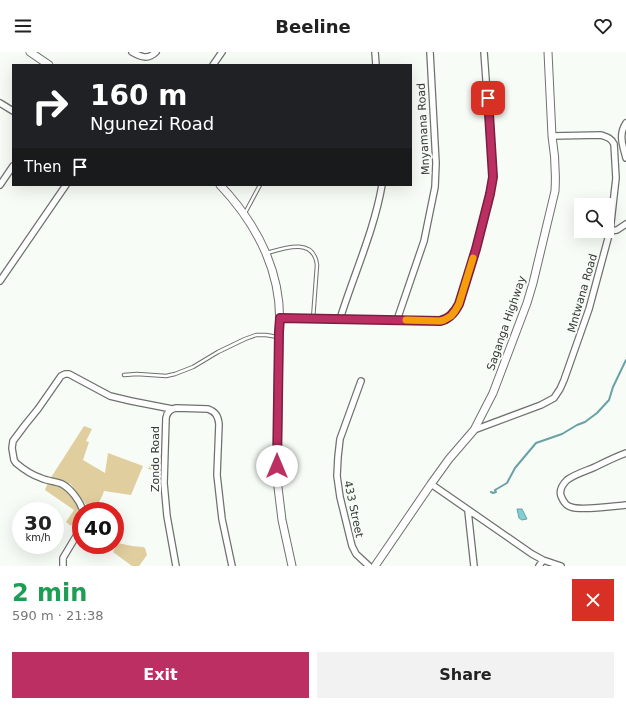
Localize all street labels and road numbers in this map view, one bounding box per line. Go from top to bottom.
street label: Mnyamana Road [415,83,432,175]
street label: Mntwana Road [565,252,600,334]
street label: Saganga Highway [484,274,529,372]
street label: Zondo Road [149,426,162,492]
street label: 433 Street [341,479,366,539]

